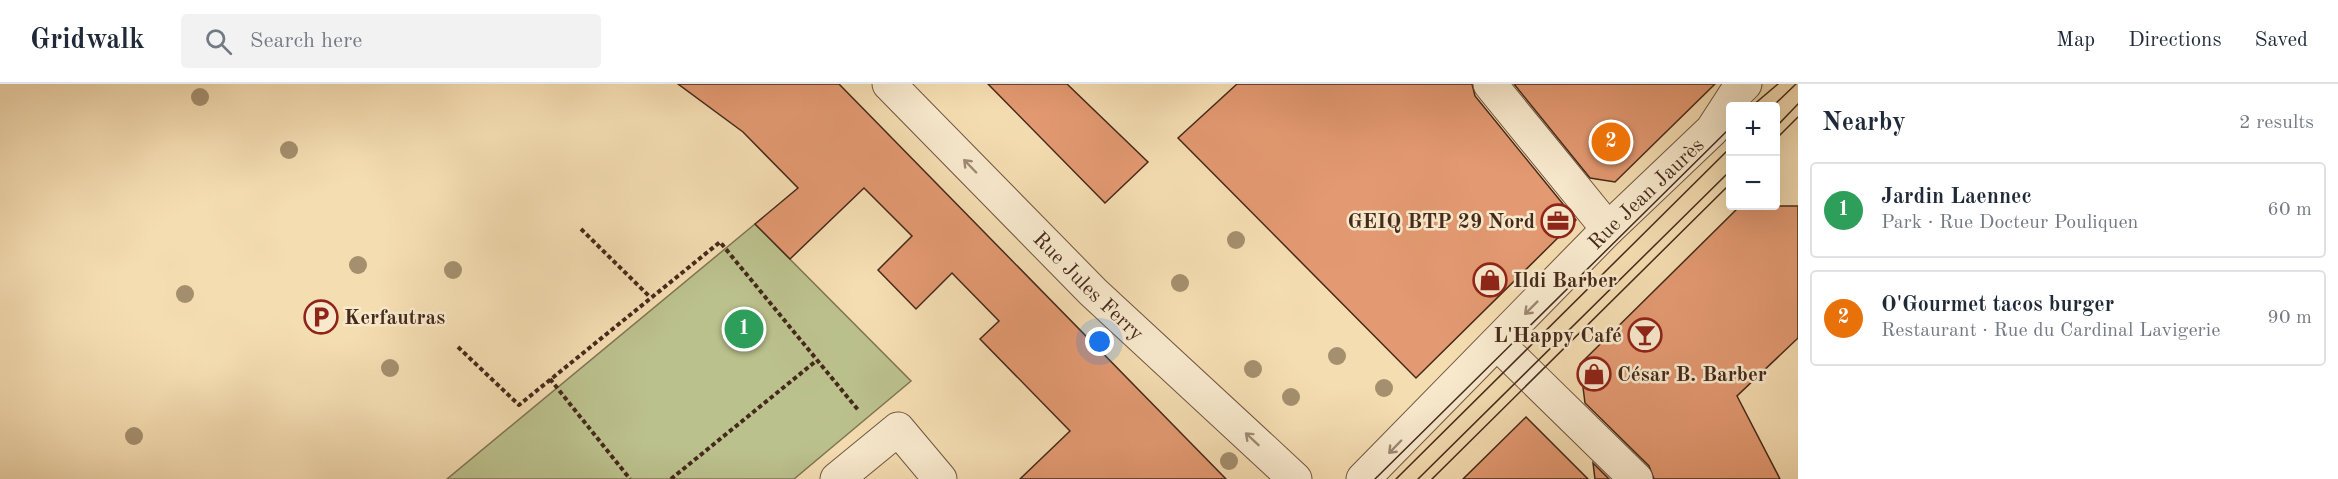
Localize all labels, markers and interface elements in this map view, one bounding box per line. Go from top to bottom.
search box [181,14,601,68]
icon: search [202,25,235,58]
text: Gridwalk [30,27,145,55]
text: Search here [250,30,362,52]
text: Map [2056,30,2095,51]
text: Directions [2128,30,2222,51]
text: Saved [2255,30,2308,51]
map controls [1726,102,1780,210]
button: + [1726,102,1780,156]
text: Nearby [1822,110,1906,136]
text: 2 results [2239,113,2314,133]
pin: 2 [1592,120,1630,164]
street label: Rue Jean Jaurès [1585,135,1709,254]
button: − [1726,156,1780,210]
one-way arrow [962,158,977,173]
text: Jardin Laennec [1881,186,2032,208]
text: 1 [1838,200,1849,220]
text: 60 m [2267,200,2312,220]
office icon: GEIQ BTP 29 Nord [1540,203,1576,239]
place label: GEIQ BTP 29 Nord [1347,212,1535,233]
text: Park · Rue Docteur Pouliquen [1881,213,2138,233]
street label: Rue Jules Ferry [1028,229,1147,345]
shop icon: Ildi Barber [1472,262,1508,298]
place label: Ildi Barber [1513,271,1617,292]
text: O'Gourmet tacos burger [1881,294,2114,316]
parking icon: Kerfautras [303,299,339,335]
one-way arrow [1524,300,1539,315]
pin: 1 [724,306,764,352]
place label: Kerfautras [344,308,445,329]
text: 2 [1838,308,1849,328]
text: 90 m [2267,308,2312,328]
bar icon: L'Happy Café [1627,317,1663,353]
text: Restaurant · Rue du Cardinal Lavigerie [1881,321,2220,341]
place label: L'Happy Café [1493,326,1622,347]
your location [1085,327,1114,356]
shop icon: César B. Barber [1576,356,1612,392]
place label: César B. Barber [1617,365,1767,386]
one-way arrow [1245,432,1260,446]
one-way arrow [1387,439,1402,454]

